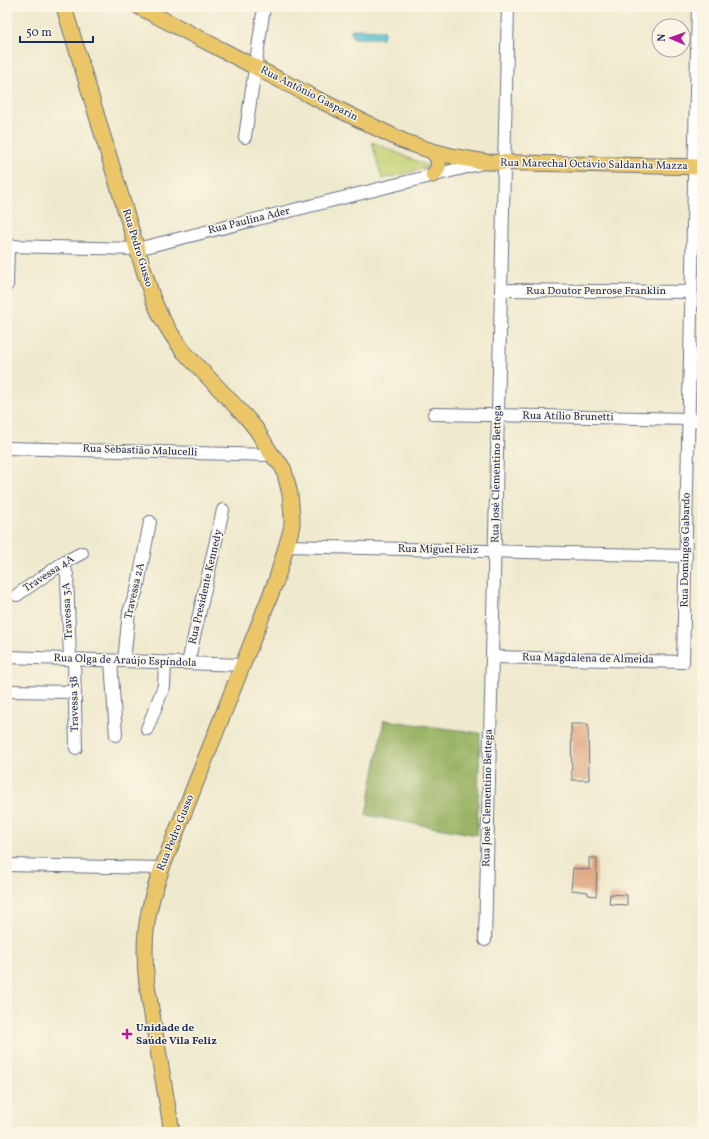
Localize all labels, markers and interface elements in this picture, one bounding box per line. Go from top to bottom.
scale bar [20,18,93,44]
north arrow [651,18,691,58]
text: 50 m [26,25,52,41]
text: N [655,33,670,42]
street label: Rua Antônio Gasparin [258,63,361,125]
street label: Rua Marechal Octávio Saldanha Mazza [500,156,689,174]
street label: Rua Paulina Ader [206,203,292,238]
street label: Rua Pedro Gusso [118,207,156,289]
street label: Rua Doutor Penrose Franklin [526,284,666,299]
street label: Rua José Clementino Bettega [488,404,506,543]
street label: Rua Atílio Brunetti [522,409,614,425]
street label: Rua Sebastião Malucelli [82,442,198,460]
street label: Rua Domingos Gabardo [677,492,695,608]
street label: Rua Presidente Kennedy [185,528,227,646]
street label: Rua Miguel Feliz [398,542,479,558]
street label: Travessa 4A [21,552,78,596]
street label: Travessa 2A [121,561,149,621]
street label: Travessa 3A [59,582,77,640]
street label: Rua Magdalena de Almeida [522,650,655,668]
street label: Rua Olga de Araújo Espíndola [53,651,197,671]
street label: Travessa 3B [67,676,83,732]
street label: Rua José Clementino Bettega [479,728,497,867]
street label: Rua Pedro Gusso [154,792,198,873]
place label: Unidade de Saúde Vila Feliz [136,1021,217,1049]
marker: Unidade de Saúde Vila Feliz [121,1028,133,1040]

